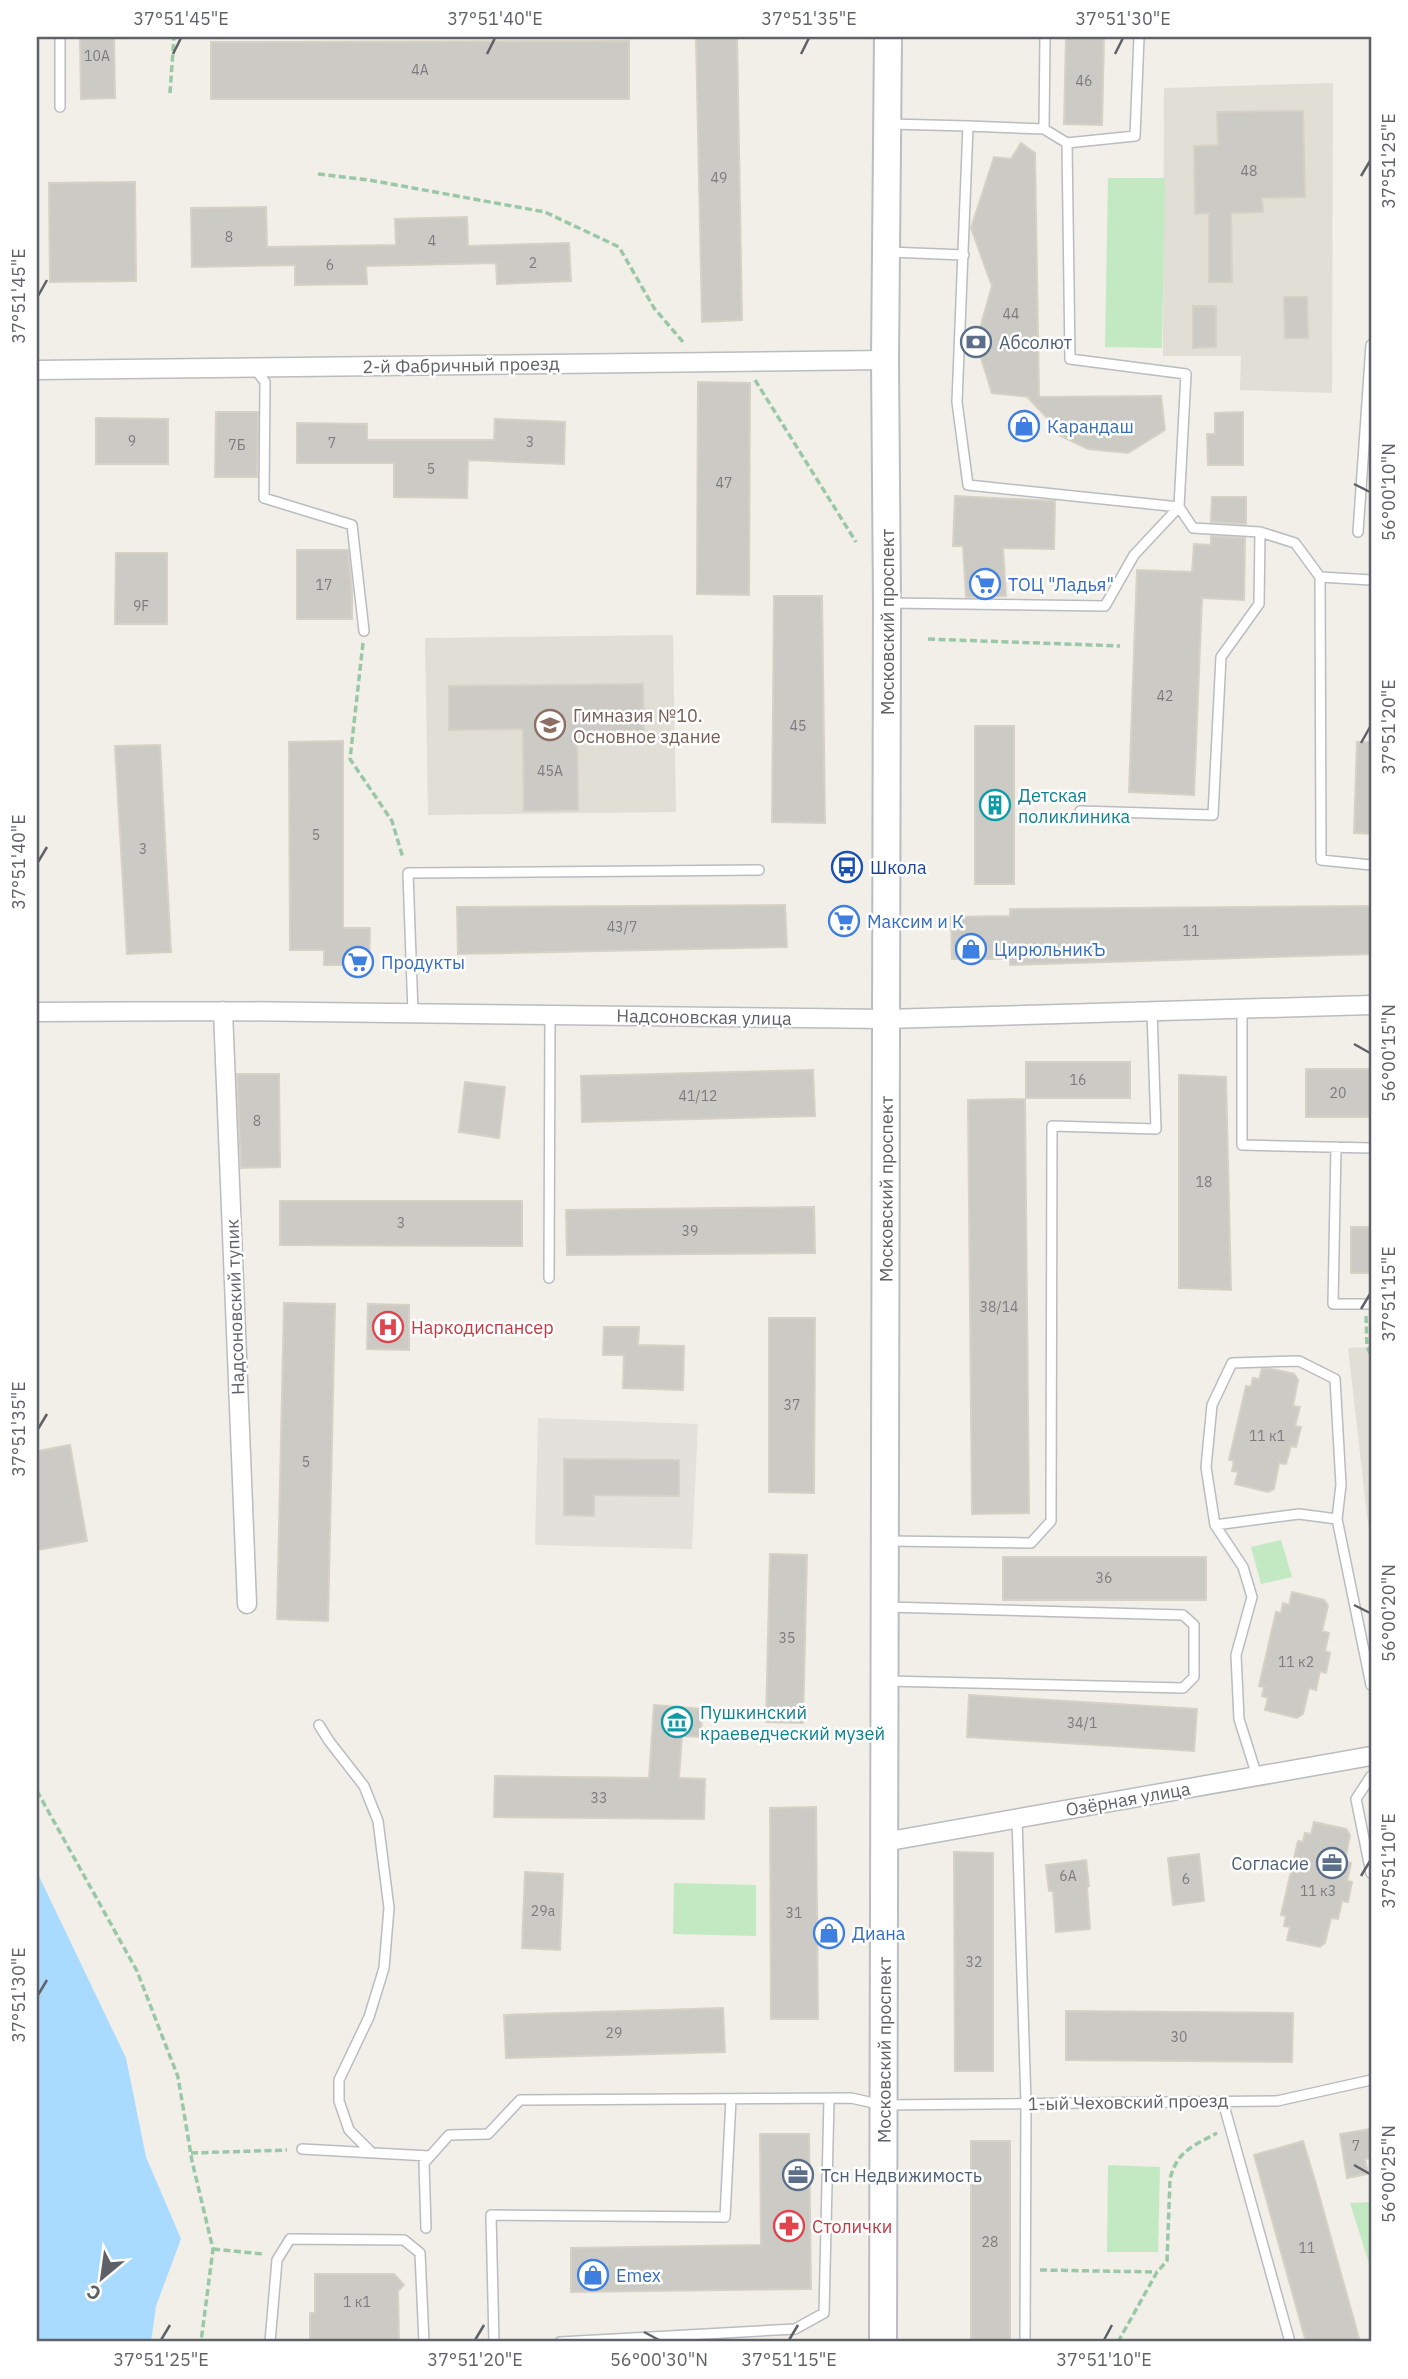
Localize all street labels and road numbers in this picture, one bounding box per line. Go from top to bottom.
street label: 2-й Фабричный проезд [362,352,560,378]
street label: Московский проспект [876,528,899,715]
street label: Надсоновская улица [616,1004,792,1030]
street label: Московский проспект [874,1095,897,1282]
street label: Надсоновский тупик [220,1219,250,1395]
street label: Озёрная улица [1064,1777,1192,1821]
street label: Московский проспект [872,1956,895,2143]
street label: 1-ый Чеховский проезд [1027,2089,1229,2115]

